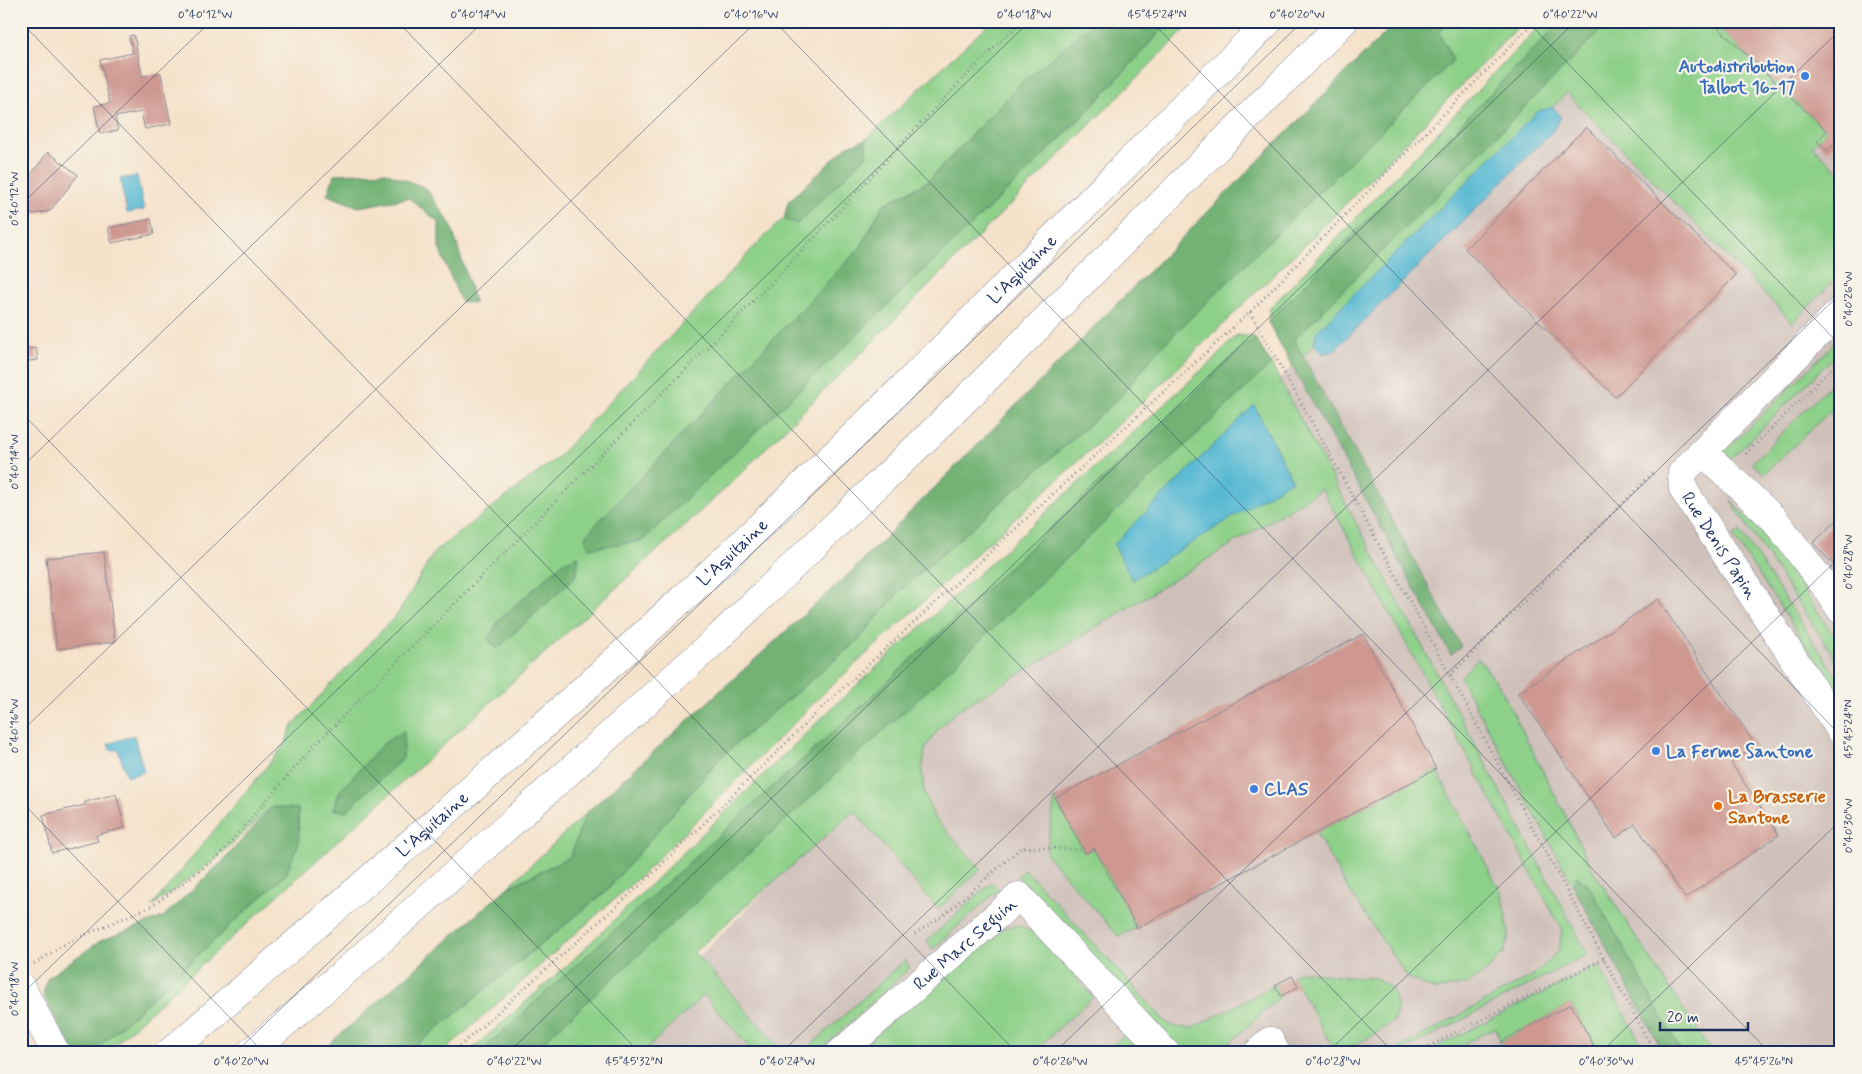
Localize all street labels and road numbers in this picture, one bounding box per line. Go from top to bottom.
street label: L'Aquitaine [983,230,1063,310]
street label: Rue Denis Papin [1675,488,1763,604]
street label: L'Aquitaine [692,513,774,592]
street label: L'Aquitaine [391,786,475,863]
street label: Rue Marc Seguin [909,892,1022,996]

